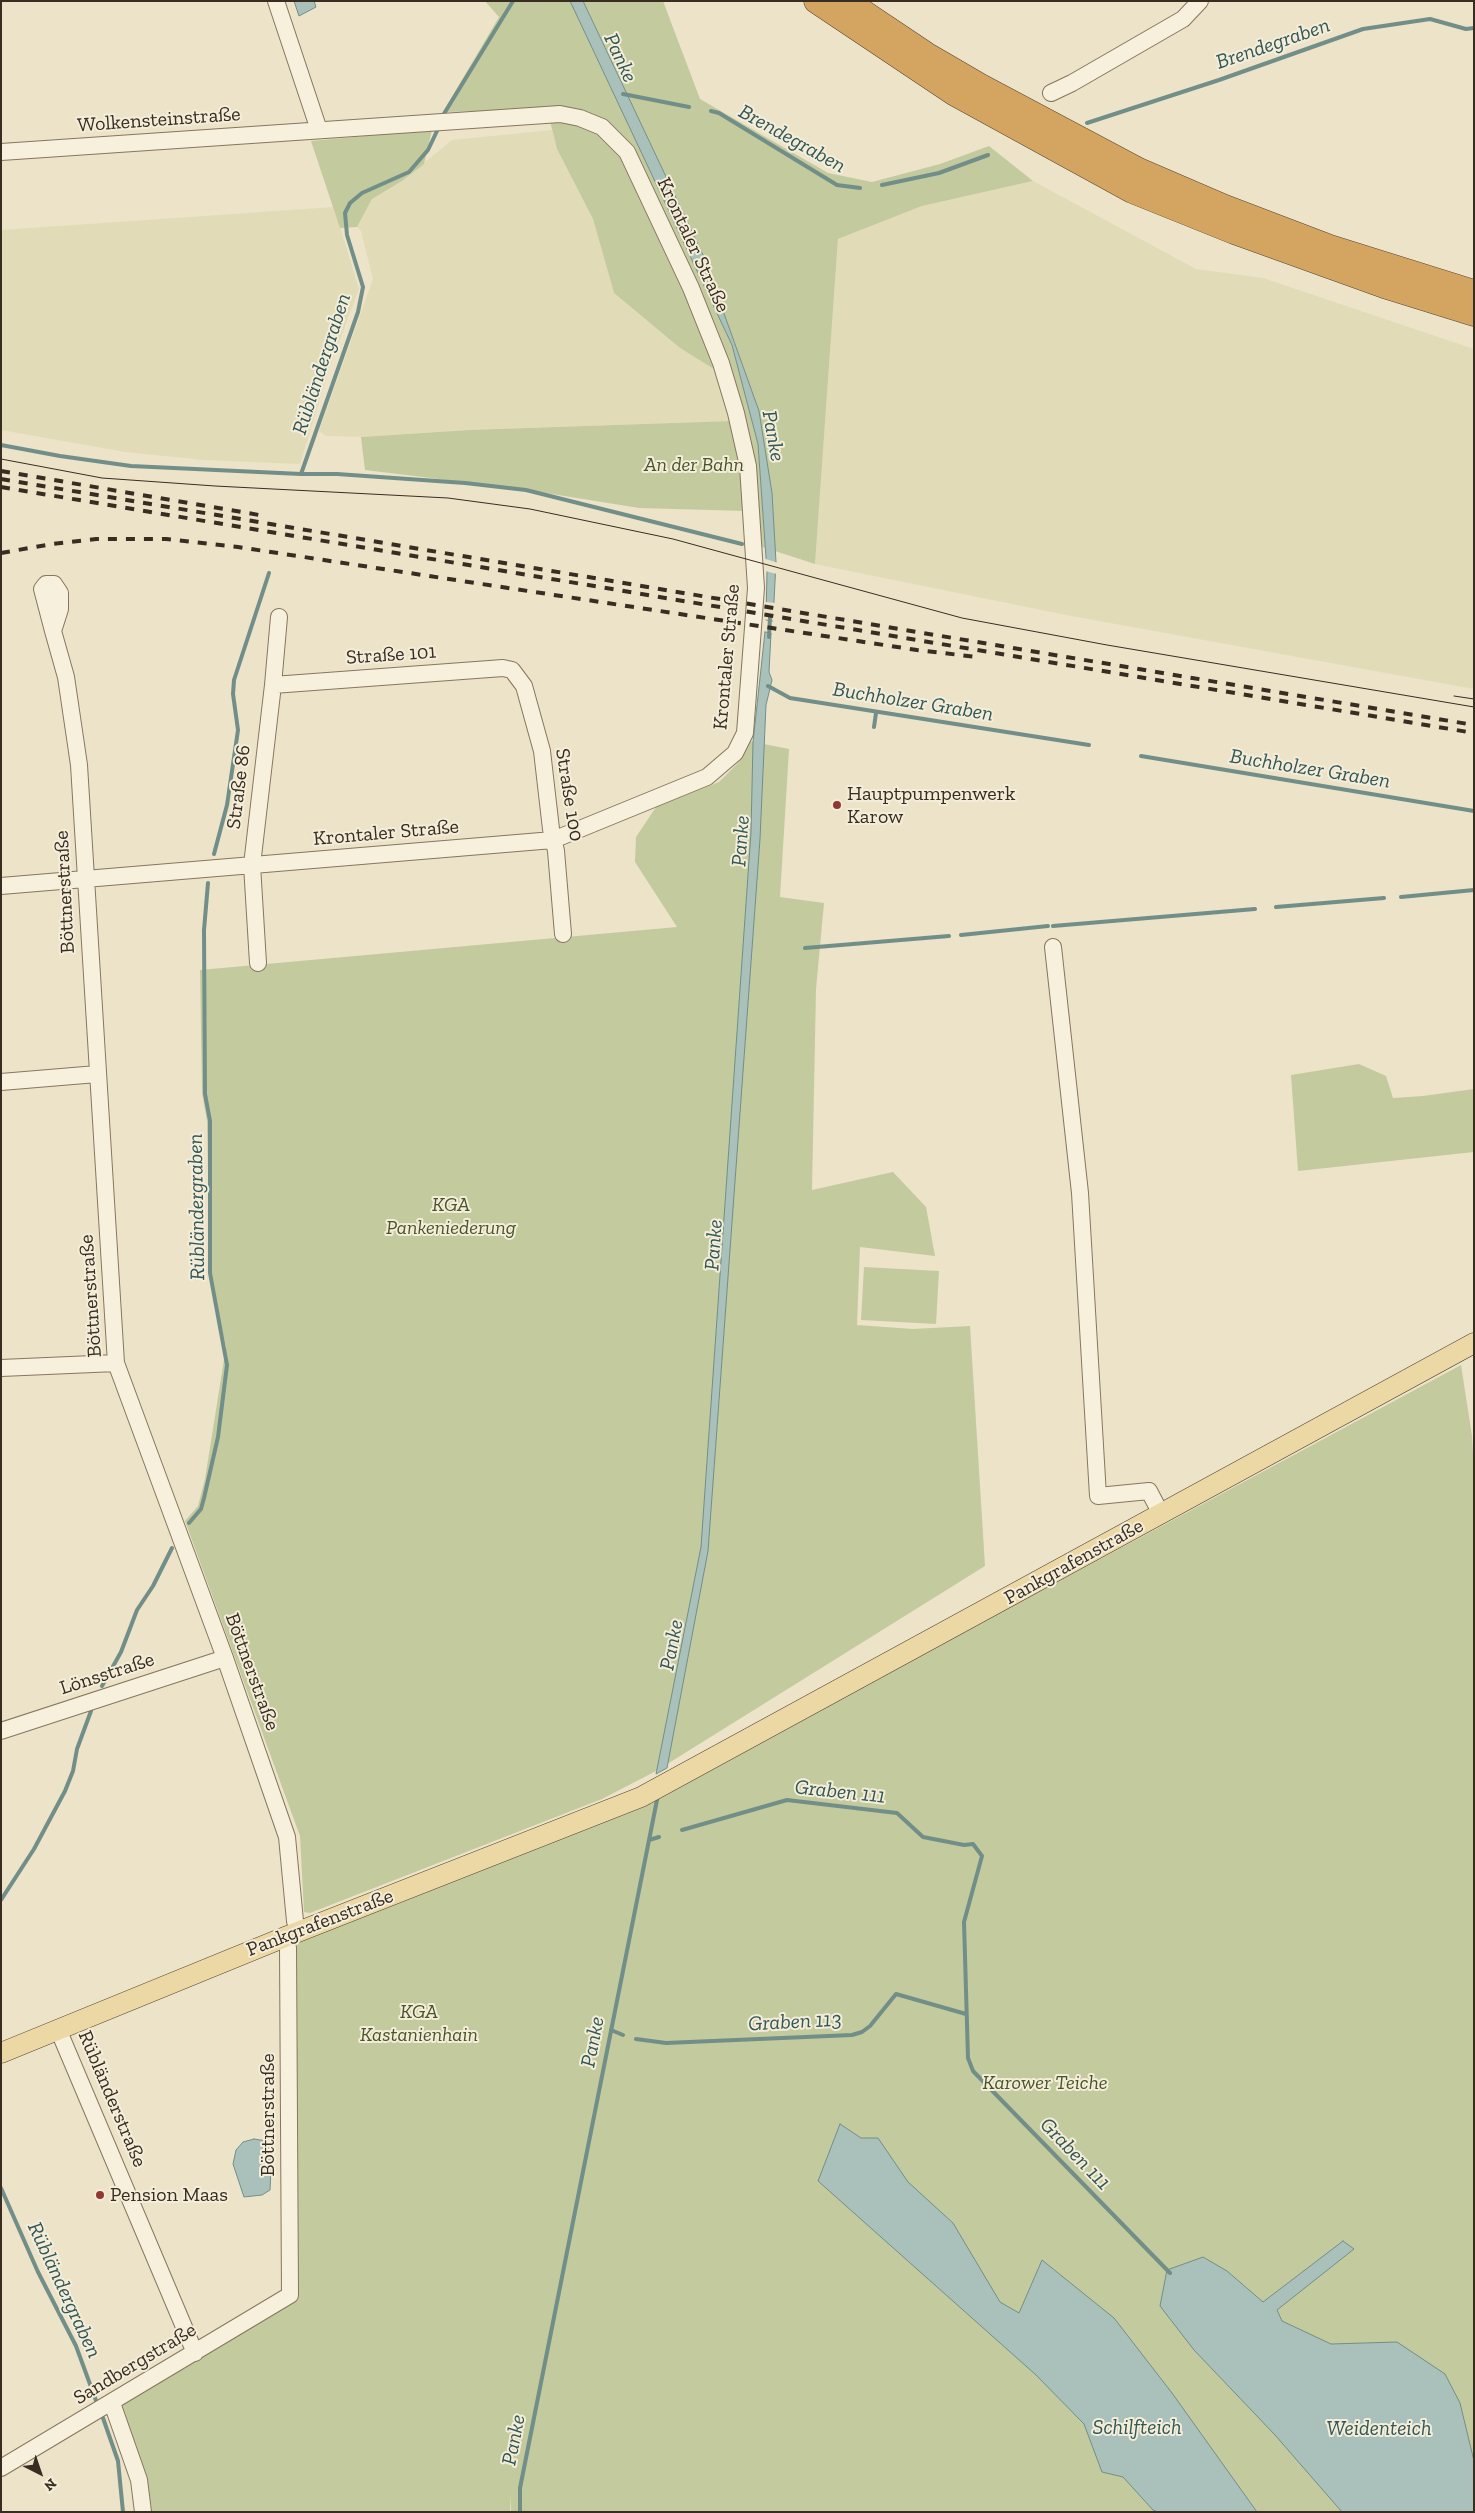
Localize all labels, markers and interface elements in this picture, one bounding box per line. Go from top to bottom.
water label: Brendegraben [1213,13,1333,75]
water label: Panke [598,29,642,87]
water label: Brendegraben [734,99,850,179]
street label: Wolkensteinstraße [77,102,241,138]
street label: Krontaler Straße [651,174,735,316]
water label: Rübländergraben [287,290,357,438]
water label: Panke [756,409,790,463]
park label: An der Bahn [644,453,744,477]
street label: Krontaler Straße [709,583,745,731]
street label: Straße 101 [345,640,437,670]
water label: Buchholzer Graben [831,677,995,727]
street label: Straße 86 [222,744,256,830]
water label: Buchholzer Graben [1228,744,1392,794]
street label: Straße 100 [550,747,588,843]
place label: Hauptpumpenwerk Karow [847,782,1015,829]
marker: Hauptpumpenwerk Karow [831,799,843,811]
street label: Krontaler Straße [312,815,460,851]
water label: Panke [727,815,755,867]
street label: Böttnerstraße [50,830,80,954]
water label: Rübländergraben [183,1133,211,1281]
park label: KGA Pankeniederung [386,1193,516,1240]
water label: Panke [700,1219,728,1271]
street label: Böttnerstraße [75,1234,107,1358]
street label: Pankgrafenstraße [1000,1514,1148,1610]
street label: Böttnerstraße [220,1610,284,1734]
water label: Panke [655,1617,689,1673]
street label: Lönsstraße [57,1647,157,1701]
water label: Graben 111 [793,1775,887,1809]
street label: Pankgrafenstraße [243,1884,397,1962]
park label: KGA Kastanienhain [360,2000,478,2047]
water label: Graben 113 [748,2007,842,2037]
water label: Panke [576,2014,610,2070]
street label: Rübländerstraße [72,2027,152,2171]
street label: Böttnerstraße [256,2053,280,2177]
park label: Karower Teiche [983,2071,1107,2095]
water label: Graben 111 [1034,2113,1116,2195]
place label: Pension Maas [110,2183,228,2207]
marker: Pension Maas [94,2189,106,2201]
water label: Rübländergraben [22,2218,106,2362]
street label: Sandbergstraße [69,2318,201,2410]
water label: Panke [497,2412,531,2468]
water label: Schilfteich [1092,2415,1182,2441]
water label: Weidenteich [1326,2416,1432,2442]
north arrow [15,2448,65,2498]
text: N [41,2475,60,2495]

